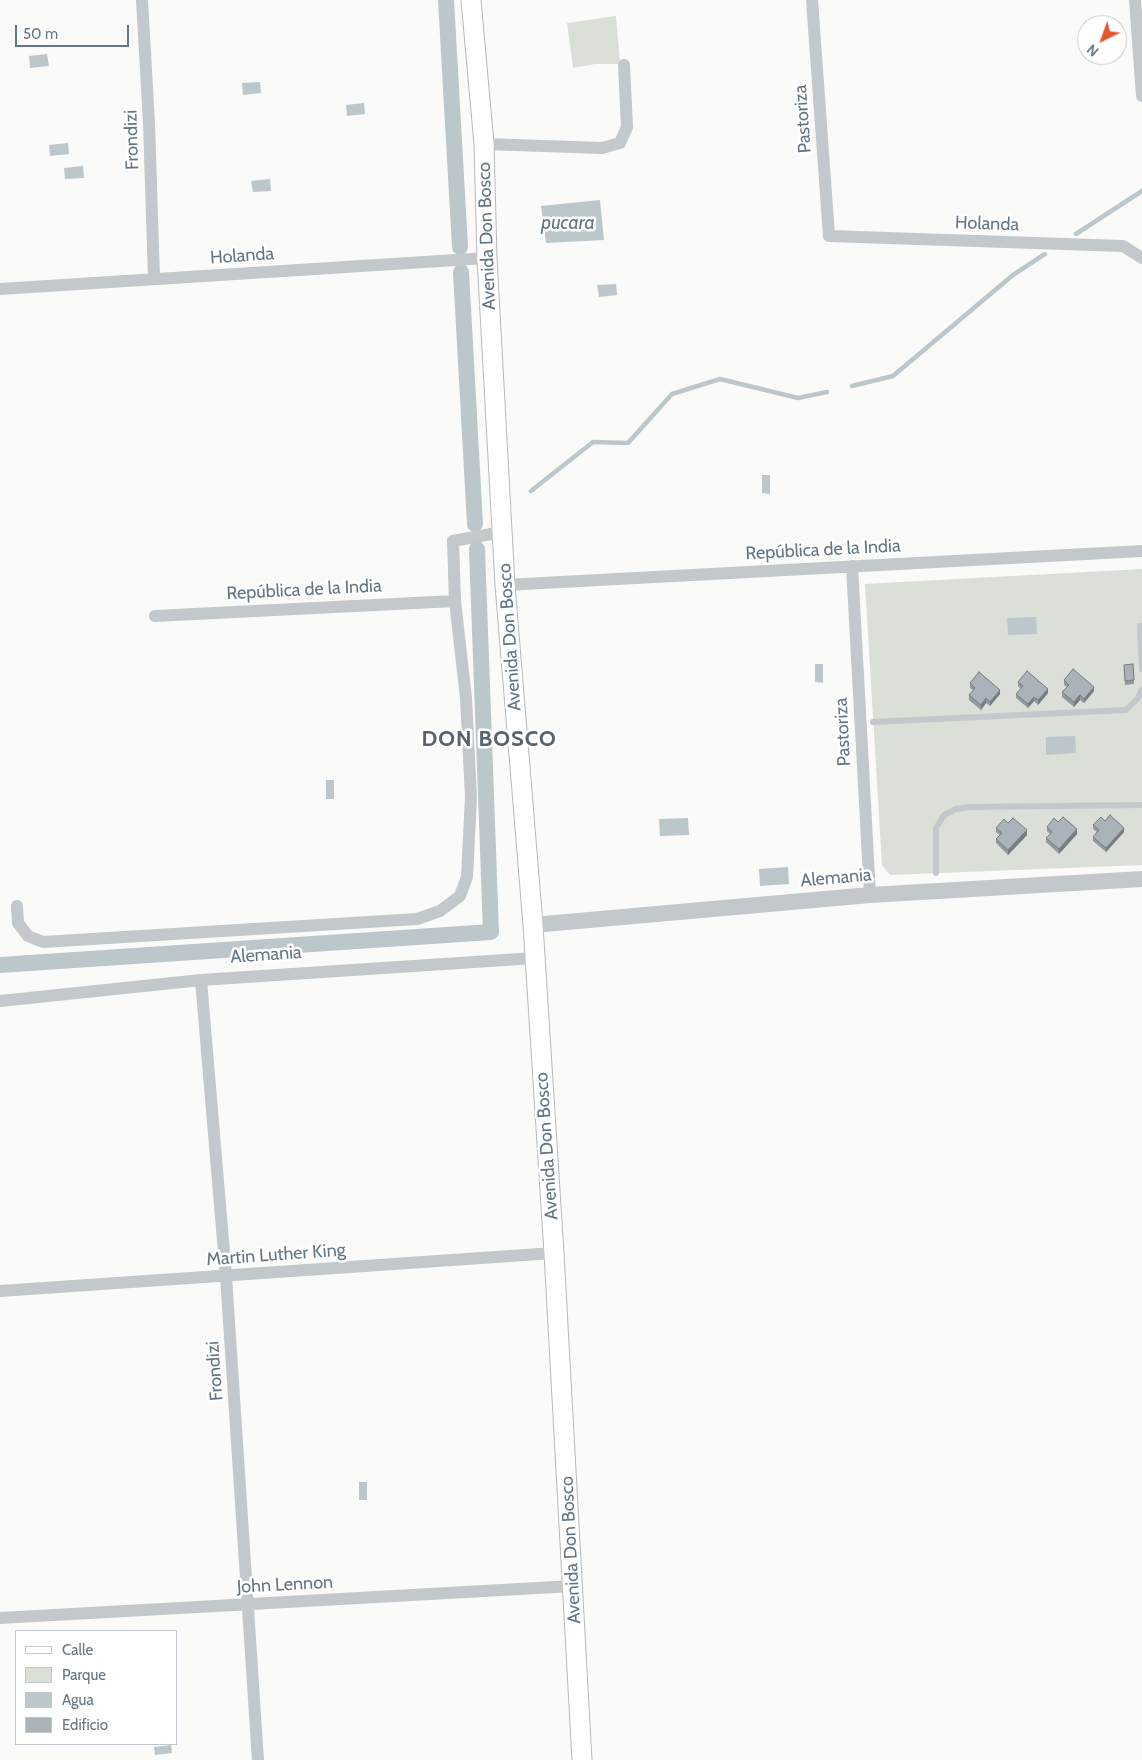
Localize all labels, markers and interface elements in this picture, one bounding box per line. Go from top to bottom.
scale bar [18,15,131,47]
north arrow [1077,15,1127,65]
text: 50 m [23,25,58,43]
text: N [1083,40,1102,60]
street label: Pastoriza [790,84,816,154]
street label: Frondizi [120,110,144,170]
street label: Avenida Don Bosco [474,162,500,310]
water label: pucara [541,212,595,234]
street label: Holanda [955,212,1019,236]
street label: Holanda [209,243,275,269]
street label: República de la India [745,535,901,565]
street label: Avenida Don Bosco [494,562,526,712]
street label: República de la India [226,575,382,605]
street label: Pastoriza [830,697,856,767]
district label: DON BOSCO [420,727,558,753]
street label: Alemania [800,864,872,892]
street label: Alemania [230,942,302,968]
street label: Avenida Don Bosco [531,1071,563,1221]
street label: Martin Luther King [206,1239,346,1271]
street label: Frondizi [202,1340,228,1402]
street label: Avenida Don Bosco [556,1476,586,1624]
street label: John Lennon [236,1572,334,1598]
legend [15,1630,178,1745]
text: Calle [62,1641,93,1659]
text: Parque [62,1666,106,1684]
text: Agua [62,1691,94,1709]
text: Edificio [62,1716,108,1734]

